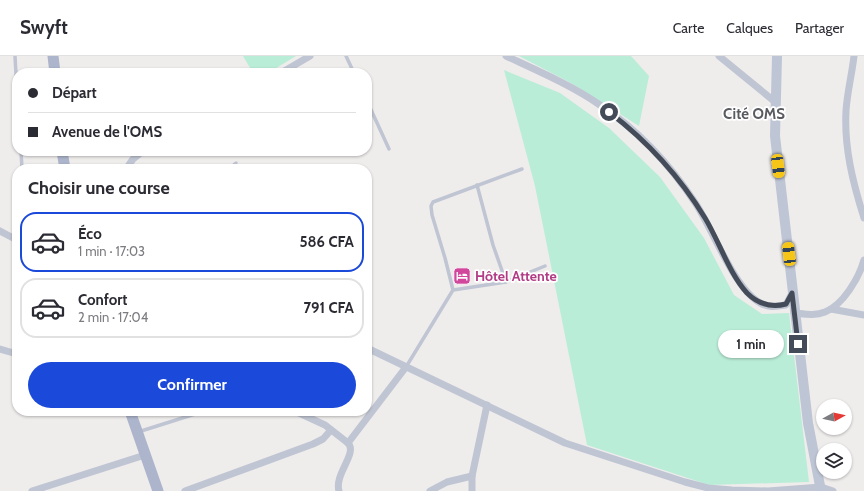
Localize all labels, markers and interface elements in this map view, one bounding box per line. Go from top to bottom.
text: Swyft [20,16,68,39]
text: Carte [673,19,704,37]
text: Calques [726,19,773,37]
text: Partager [795,19,844,37]
text: Départ [52,84,97,102]
route start [600,103,618,121]
district label: Cité OMS [723,105,785,123]
text: Avenue de l'OMS [52,123,162,141]
car [771,153,785,179]
text: Choisir une course [28,177,170,199]
icon: car [30,224,66,260]
text: Éco [78,225,102,243]
text: 586 CFA [299,233,354,251]
car [782,241,796,267]
text: 1 min · 17:03 [78,243,145,259]
hotel icon: Hôtel Attente [452,266,472,286]
place label: Hôtel Attente [475,267,557,285]
icon: car [30,290,66,326]
text: Confort [78,291,127,309]
text: 791 CFA [303,299,354,317]
text: 2 min · 17:04 [78,309,148,325]
callout: 1 min [718,330,784,358]
route end [789,335,807,353]
text: 1 min [736,336,766,352]
button: Confirmer [28,362,356,408]
north arrow [816,399,852,435]
map controls [816,399,852,479]
button: layers [816,443,852,479]

